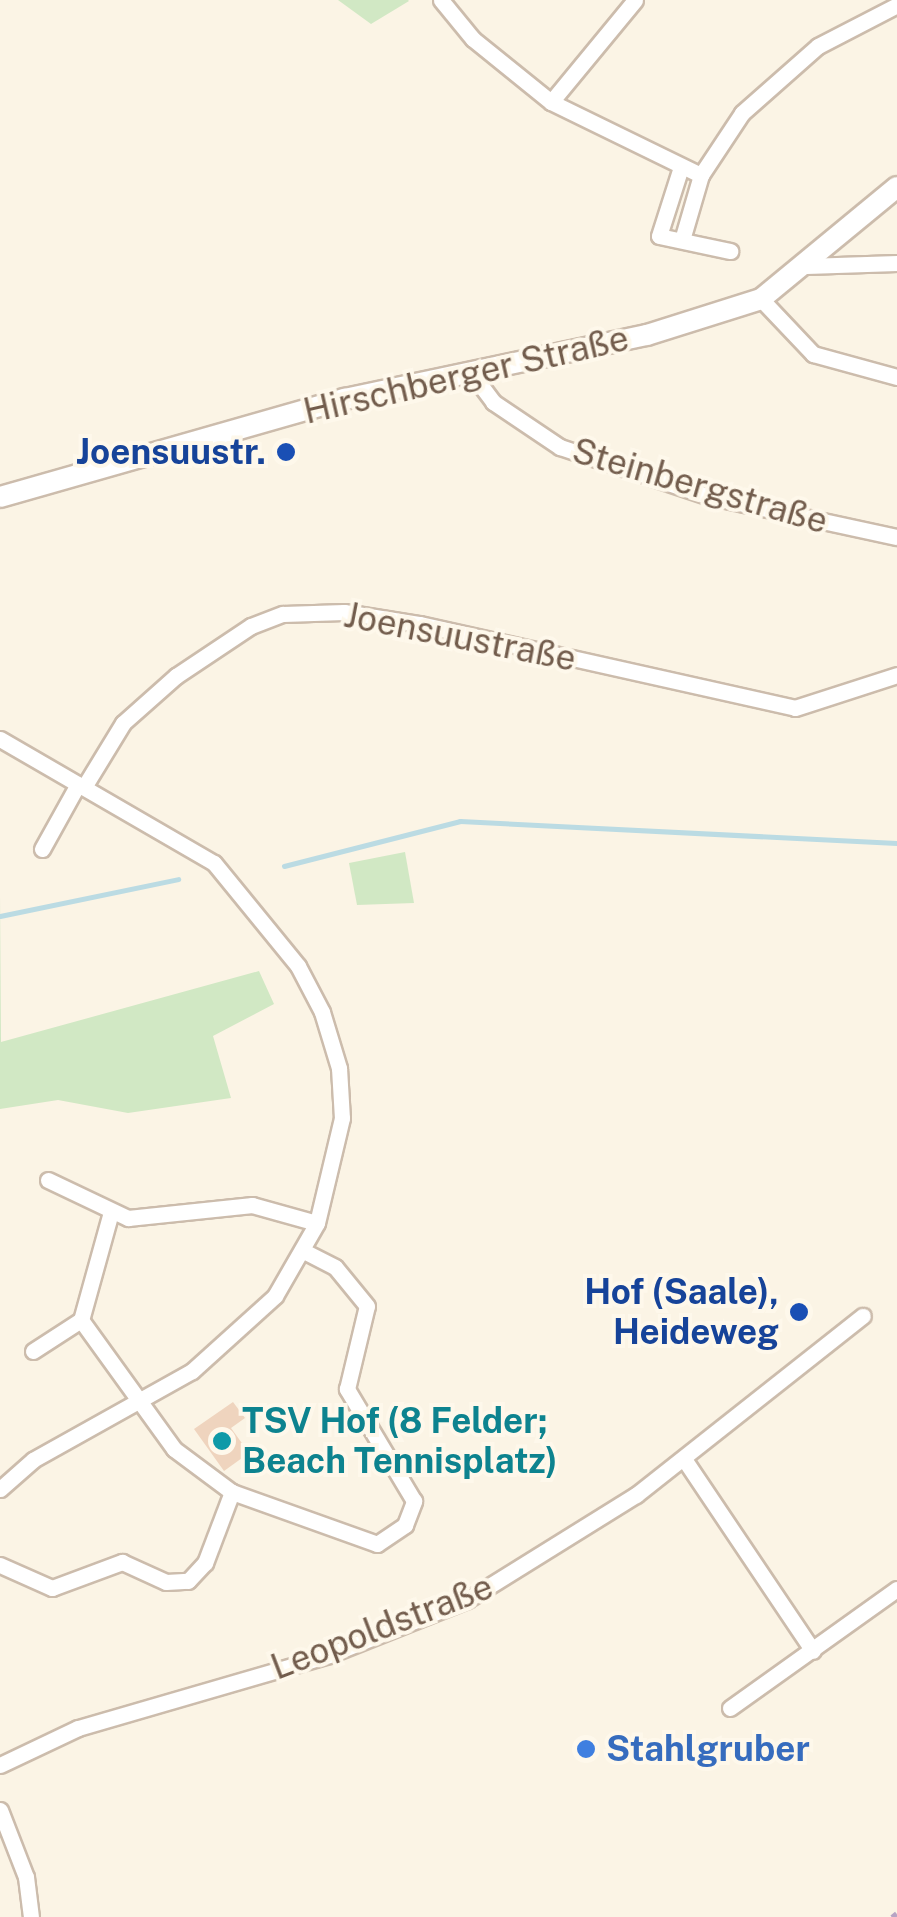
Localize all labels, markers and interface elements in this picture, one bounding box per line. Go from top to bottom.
street label: Hirschberger Straße [299,317,633,433]
street label: Steinbergstraße [568,429,832,543]
place label: Joensuustr. [76,431,266,473]
marker: Joensuustr. [275,441,297,463]
street label: Joensuustraße [340,594,580,680]
place label: Hof (Saale), Heideweg [584,1271,779,1353]
marker: Hof (Saale), Heideweg [788,1301,810,1323]
place label: TSV Hof (8 Felder; Beach Tennisplatz) [242,1400,558,1482]
marker: TSV Hof (8 Felder; Beach Tennisplatz) [211,1430,233,1452]
street label: Leopoldstraße [265,1565,499,1689]
place label: Stahlgruber [606,1728,810,1770]
marker: Stahlgruber [575,1738,597,1760]

